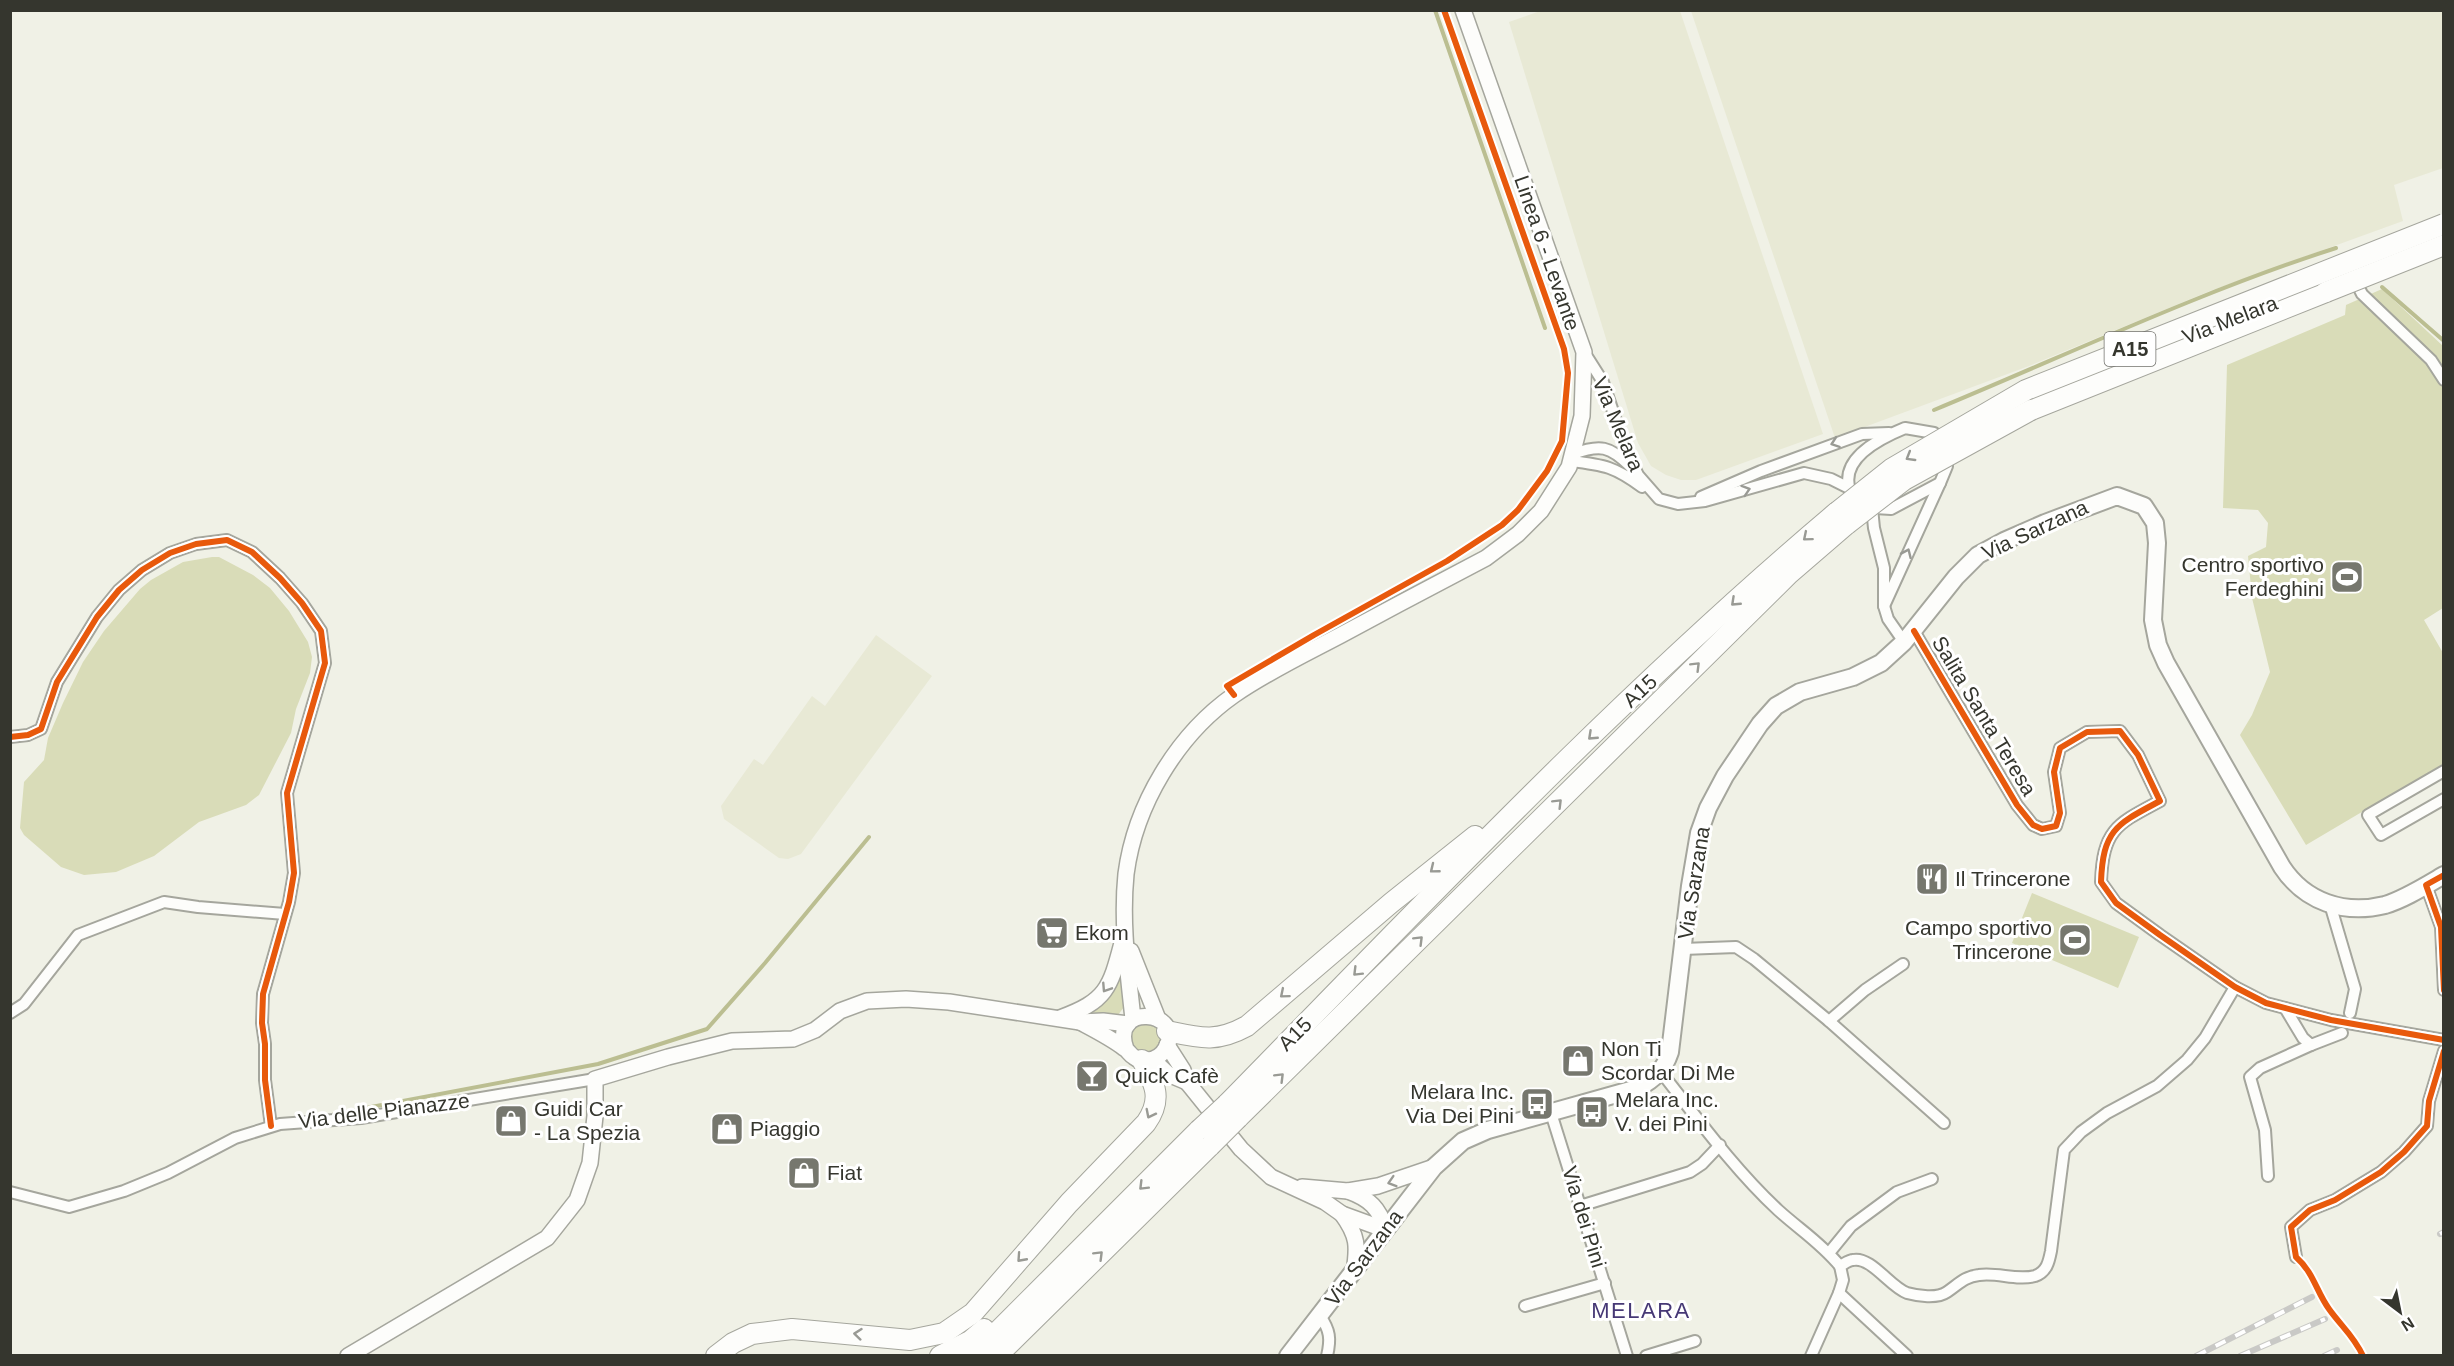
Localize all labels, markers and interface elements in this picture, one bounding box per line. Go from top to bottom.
street label: Linea 6 - Levante [1510,172,1585,333]
street label: Via Melara [2179,291,2281,348]
road number: A15 [2104,332,2156,366]
street label: Via Melara [1588,373,1649,475]
one-way arrow [1830,436,1841,449]
one-way arrow [1906,450,1916,462]
one-way arrow [1740,484,1751,497]
street label: Via Sarzana [1978,495,2092,564]
one-way arrow [1803,530,1814,541]
one-way arrow [1899,548,1911,559]
place label: Centro sportivo Ferdeghini [2182,553,2324,600]
sports icon: Centro sportivo Ferdeghini [2329,559,2365,595]
one-way arrow [1731,595,1741,606]
street label: Salita Santa Teresa [1928,632,2041,800]
one-way arrow [1690,662,1700,673]
street label: A15 [1618,669,1661,712]
one-way arrow [1589,728,1600,739]
one-way arrow [1551,799,1561,810]
street label: Via Sarzana [1673,824,1714,941]
restaurant icon: Il Trincerone [1914,861,1950,897]
one-way arrow [1430,862,1441,873]
place label: Il Trincerone [1955,867,2071,890]
supermarket icon: Ekom [1034,915,1070,951]
place label: Campo sportivo Trincerone [1905,916,2052,963]
place label: Ekom [1075,921,1129,944]
sports icon: Campo sportivo Trincerone [2057,922,2093,958]
one-way arrow [1411,936,1422,947]
one-way arrow [1353,964,1364,975]
one-way arrow [1102,981,1113,992]
one-way arrow [1280,987,1291,998]
street label: A15 [1273,1012,1316,1055]
place label: Non Ti Scordar Di Me [1601,1037,1735,1084]
shop icon: Non Ti Scordar Di Me [1560,1043,1596,1079]
bar icon: Quick Cafè [1074,1058,1110,1094]
place label: Quick Cafè [1115,1064,1219,1087]
one-way arrow [1273,1073,1284,1083]
place label: Melara Inc. Via Dei Pini [1406,1080,1514,1127]
bus stop icon: Melara Inc. Via Dei Pini [1519,1086,1555,1122]
place label: Melara Inc. V. dei Pini [1615,1088,1719,1135]
street label: Via delle Pianazze [297,1089,471,1132]
bus stop icon: Melara Inc. V. dei Pini [1574,1094,1610,1130]
place label: Guidi Car - La Spezia [534,1097,641,1144]
shop icon: Guidi Car - La Spezia [493,1103,529,1139]
one-way arrow [1146,1108,1158,1119]
shop icon: Piaggio [709,1111,745,1147]
place label: Piaggio [750,1117,820,1140]
shop icon: Fiat [786,1155,822,1191]
place label: Fiat [827,1161,862,1184]
street label: Via dei Pini [1558,1163,1611,1270]
one-way arrow [1387,1175,1398,1187]
one-way arrow [1139,1179,1150,1190]
street label: Via Sarzana [1320,1205,1407,1310]
one-way arrow [1017,1251,1028,1262]
one-way arrow [1091,1252,1102,1263]
north arrow [2370,1282,2430,1342]
district label: MELARA [1591,1298,1691,1323]
text: N [2398,1314,2417,1335]
one-way arrow [853,1328,862,1341]

